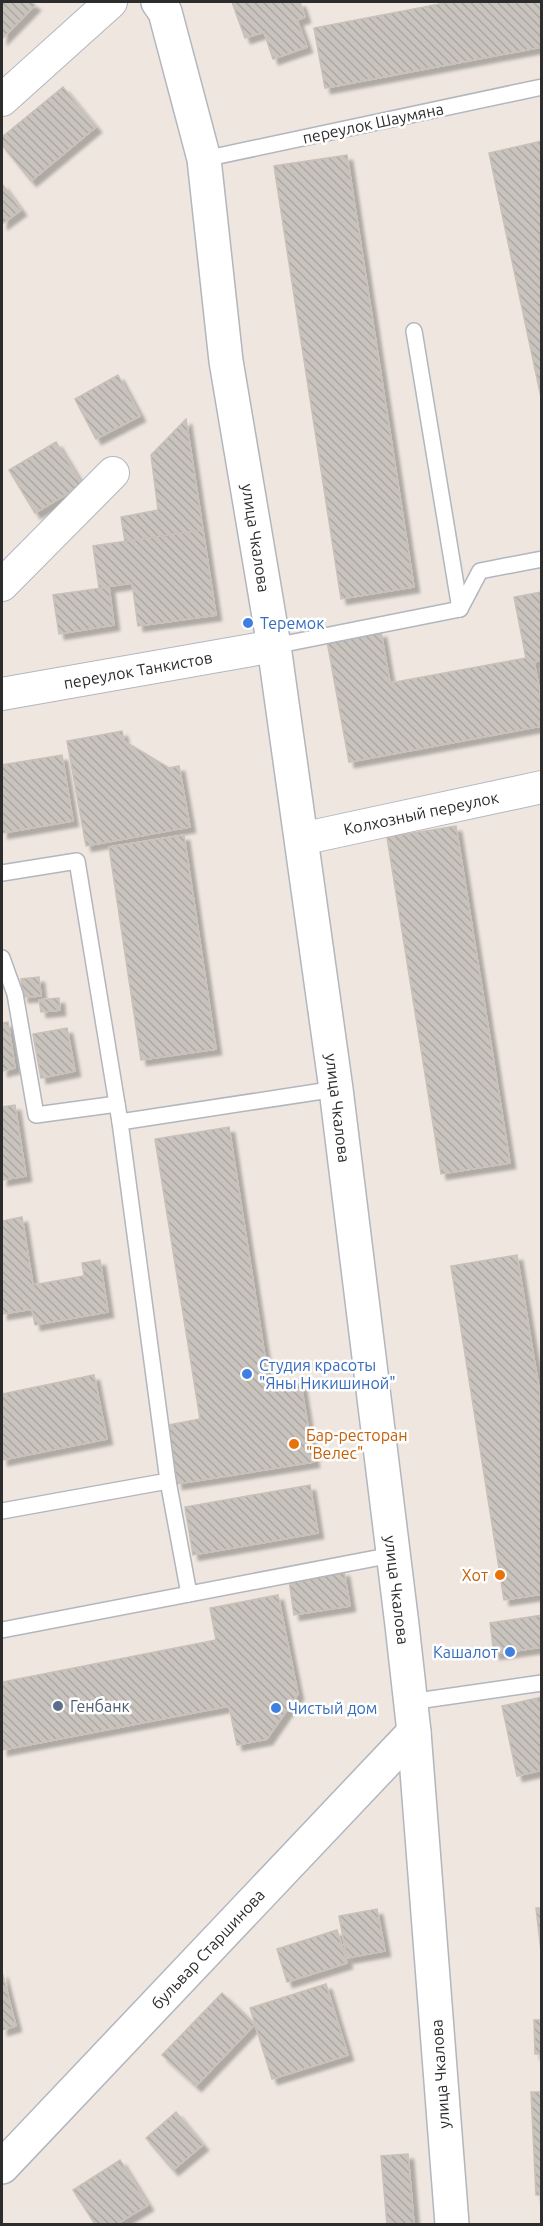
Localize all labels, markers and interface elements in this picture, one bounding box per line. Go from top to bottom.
street label: переулок Шаумяна [301,99,445,147]
street label: улица Чкалова [239,482,273,594]
place label: Теремок [260,614,324,632]
marker: Теремок [241,616,255,630]
street label: переулок Танкистов [62,648,214,692]
street label: Колхозный переулок [342,788,500,838]
street label: улица Чкалова [322,1053,354,1163]
place label: Студия красоты "Яны Никишиной" [259,1356,396,1392]
marker: Студия красоты "Яны Никишиной" [240,1367,254,1381]
place label: Бар-ресторан "Велес" [306,1426,408,1462]
marker: Бар-ресторан "Велес" [287,1437,301,1451]
street label: улица Чкалова [381,1535,413,1645]
place label: Хот [462,1566,488,1584]
marker: Хот [493,1568,507,1582]
place label: Кашалот [433,1643,498,1661]
marker: Кашалот [503,1645,517,1659]
place label: Генбанк [70,1697,130,1715]
marker: Генбанк [51,1699,65,1713]
place label: Чистый дом [288,1699,378,1717]
marker: Чистый дом [269,1701,283,1715]
street label: бульвар Старшинова [148,1885,268,2013]
street label: улица Чкалова [427,2019,453,2129]

